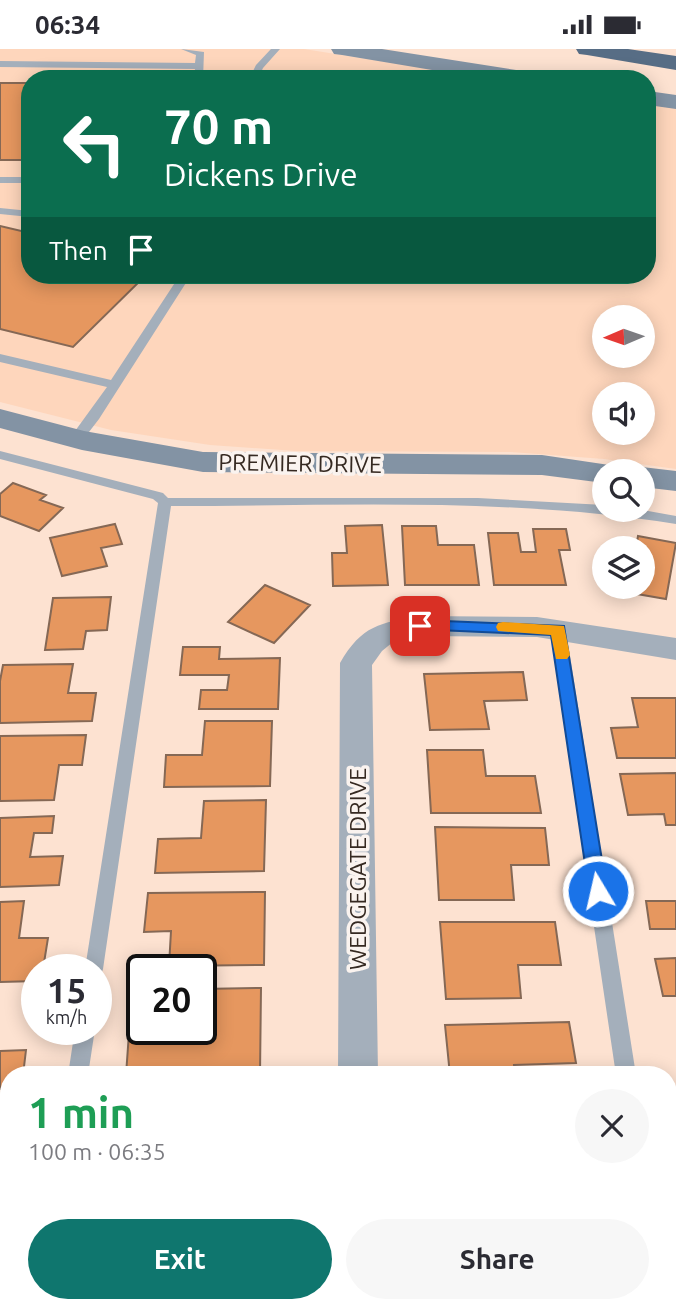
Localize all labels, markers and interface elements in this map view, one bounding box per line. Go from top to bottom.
text: 06:34 [35,10,100,39]
icon: left [49,98,140,189]
text: 70 m [164,98,273,153]
text: Dickens Drive [164,156,358,192]
icon: arrive [122,231,160,269]
text: Then [49,236,108,265]
north arrow [592,305,654,367]
map controls [592,305,655,599]
button: sound [592,382,655,445]
street label: PREMIER DRIVE [218,449,382,477]
button: search [592,459,655,522]
button: layers [592,536,655,599]
pin [390,596,450,656]
icon: arrive [401,607,439,645]
street label: WEDGEGATE DRIVE [345,768,370,970]
position arrow [561,854,635,928]
speed limit sign: 20 [126,954,217,1045]
text: 15 [47,970,86,1010]
text: km/h [46,1007,87,1027]
text: 1 min [28,1089,134,1136]
button: close [575,1089,649,1163]
text: 100 m · 06:35 [28,1139,166,1164]
button: Exit [28,1219,332,1299]
button: Share [346,1219,649,1299]

